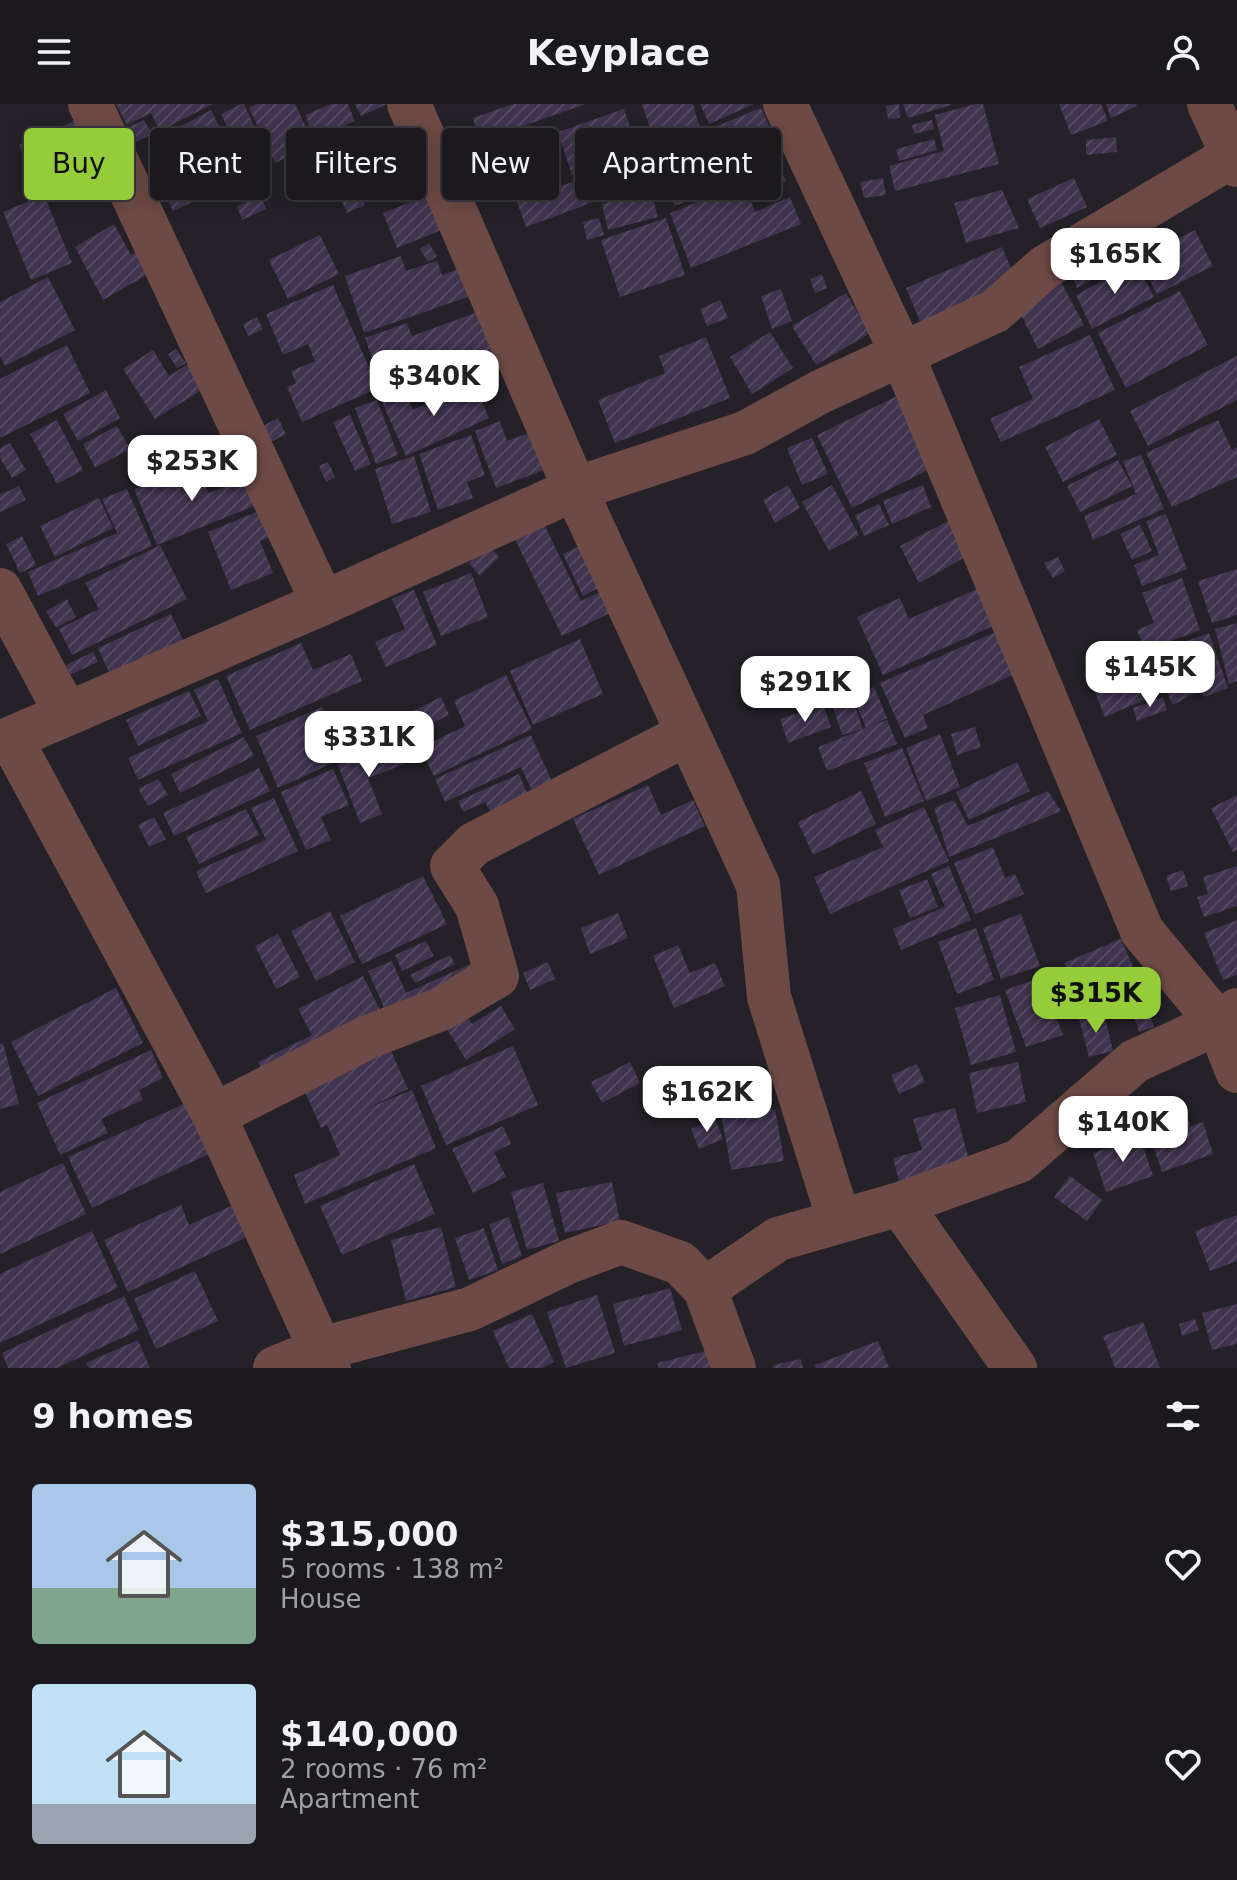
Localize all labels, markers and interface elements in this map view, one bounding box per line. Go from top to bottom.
icon: menu [32,30,76,74]
icon: person [1161,30,1205,74]
text: Keyplace [527,32,710,73]
chip: Buy [24,128,134,200]
chip: Rent [150,128,270,200]
chip: Filters [286,128,426,200]
chip: New [442,128,559,200]
chip: Apartment [575,128,781,200]
pin: $165K [1059,228,1171,296]
text: $165K [1069,239,1161,269]
pin: $340K [378,350,490,418]
text: $340K [388,361,480,391]
pin: $253K [136,435,248,503]
text: $253K [146,446,238,476]
pin: $145K [1094,641,1206,709]
text: $145K [1104,652,1196,682]
pin: $291K [749,656,861,724]
text: $291K [759,667,851,697]
pin: $331K [313,711,425,779]
text: $331K [323,722,415,752]
pin: $315K [1040,967,1152,1035]
text: $315K [1050,978,1142,1008]
pin: $162K [651,1066,763,1134]
text: $162K [661,1077,753,1107]
pin: $140K [1067,1096,1179,1164]
text: $140K [1077,1107,1169,1137]
icon: filters [1161,1394,1205,1438]
text: 9 homes [32,1396,194,1436]
text: $315,000 [280,1514,459,1554]
icon: home [96,1516,192,1612]
icon: heart [1161,1542,1205,1586]
text: 5 rooms · 138 m² [280,1554,504,1584]
text: House [280,1584,361,1614]
text: $140,000 [280,1714,459,1754]
icon: home [96,1716,192,1812]
icon: heart [1161,1742,1205,1786]
text: 2 rooms · 76 m² [280,1754,488,1784]
text: Apartment [280,1784,419,1814]

